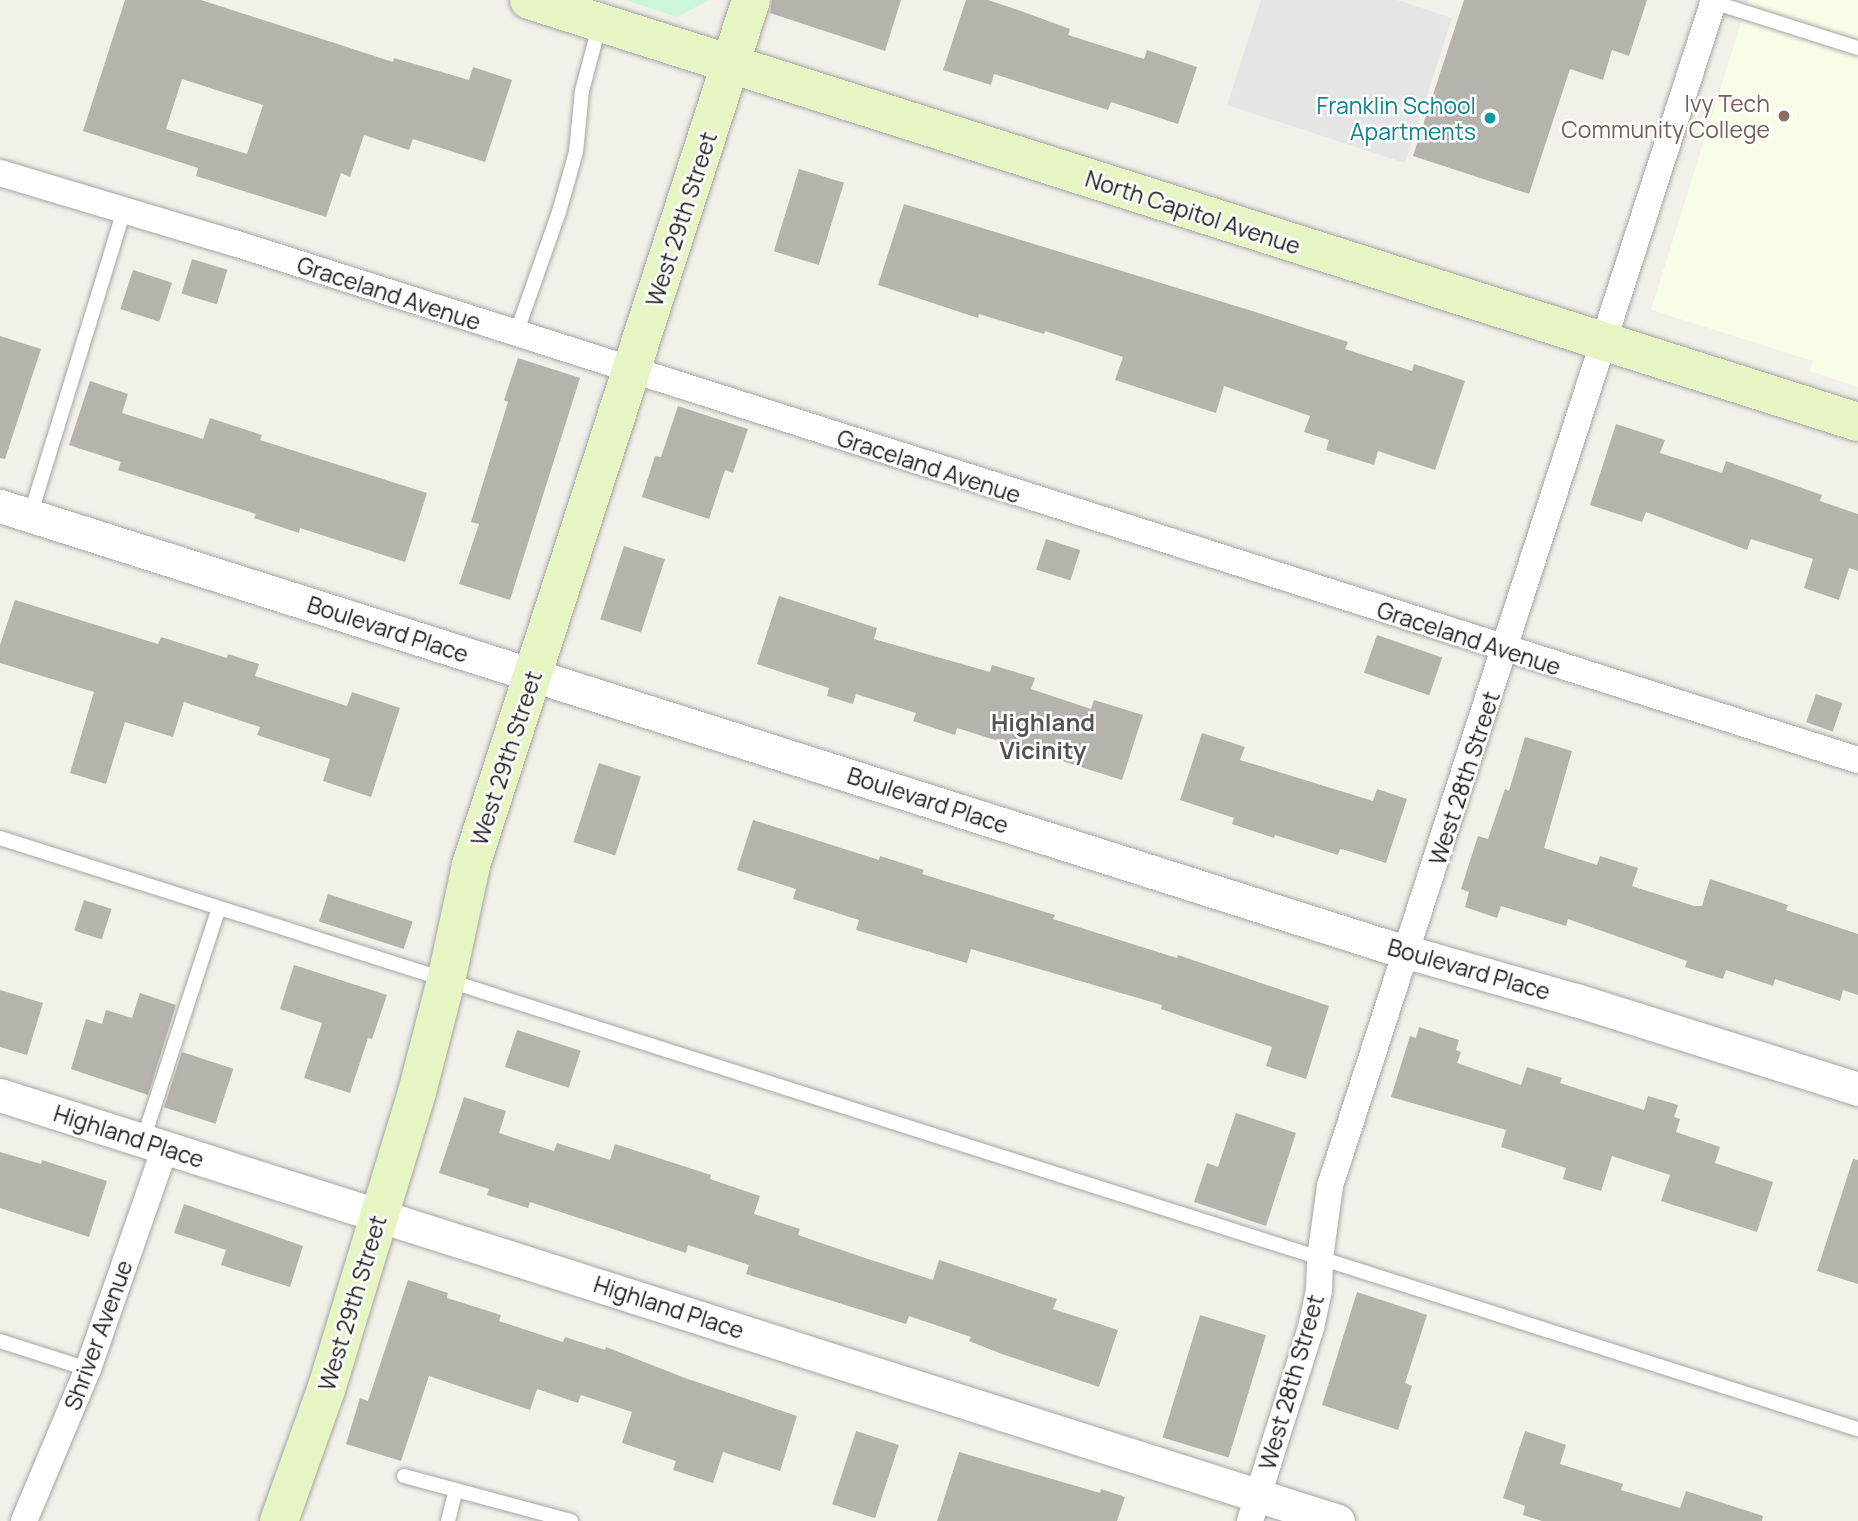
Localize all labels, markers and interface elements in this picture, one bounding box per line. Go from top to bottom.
place label: Ivy Tech Community College [1561,89,1770,143]
place label: Franklin School Apartments [1317,91,1476,145]
marker: Ivy Tech Community College [1776,108,1792,124]
marker: Franklin School Apartments [1482,110,1498,126]
street label: West 29th Street [640,128,722,310]
street label: North Capitol Avenue [1082,164,1304,260]
street label: Graceland Avenue [294,250,484,336]
street label: Graceland Avenue [834,423,1024,509]
street label: Boulevard Place [304,590,472,668]
street label: Graceland Avenue [1374,595,1564,681]
street label: West 29th Street [465,667,547,849]
street label: West 28th Street [1423,688,1505,868]
district label: Highland Vicinity [991,708,1095,764]
street label: Boulevard Place [844,761,1012,839]
street label: Boulevard Place [1385,933,1553,1005]
street label: Highland Place [50,1099,208,1173]
street label: West 29th Street [312,1212,392,1394]
street label: Shriver Avenue [58,1256,138,1414]
street label: Highland Place [590,1270,748,1344]
street label: West 28th Street [1253,1291,1329,1473]

